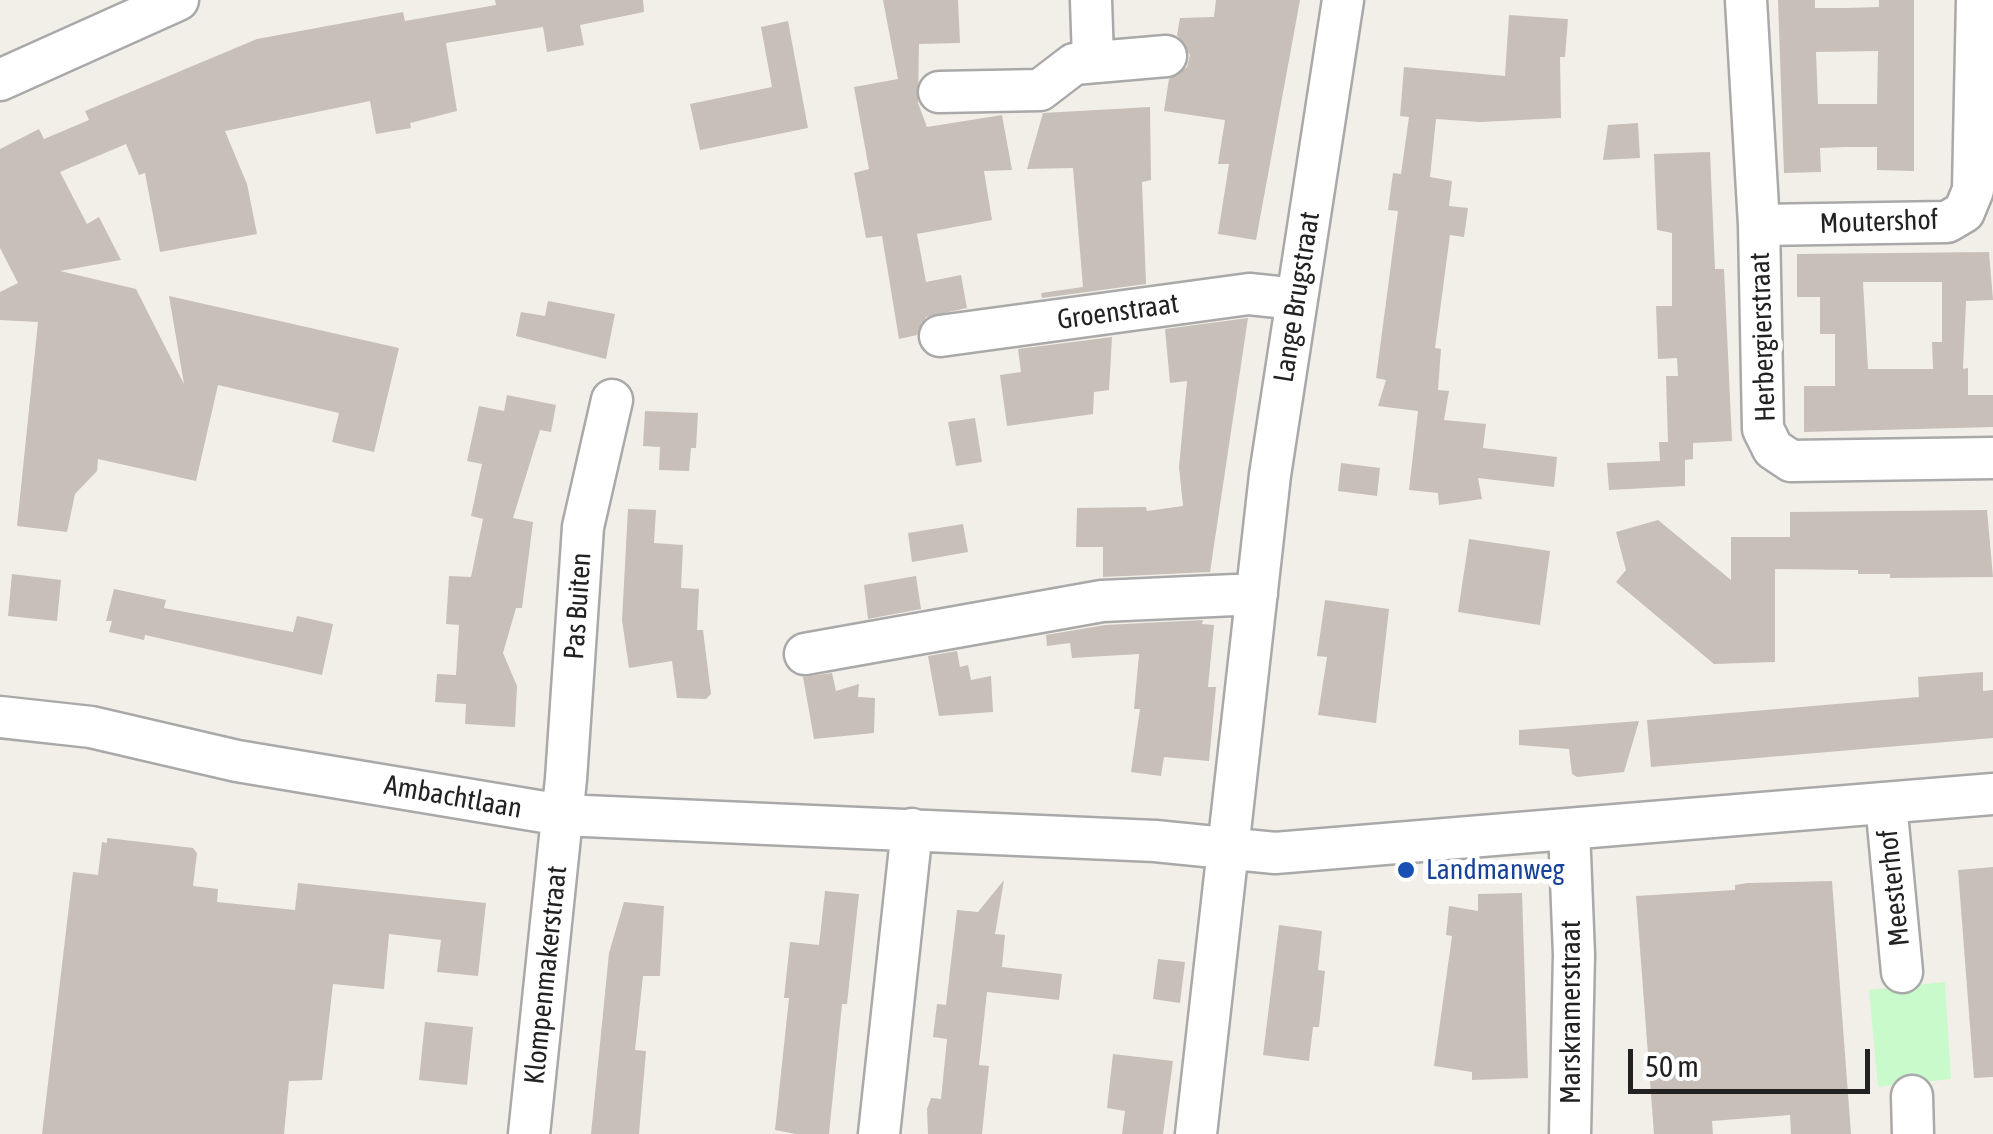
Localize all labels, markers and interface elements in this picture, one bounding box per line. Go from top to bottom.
street label: Moutershof [1819,203,1939,241]
street label: Lange Brugstraat [1267,209,1327,385]
street label: Herbergierstraat [1743,252,1783,422]
street label: Groenstraat [1055,287,1181,337]
street label: Pas Buiten [558,551,598,661]
street label: Ambachtlaan [382,768,524,826]
street label: Meesterhof [1871,828,1917,948]
place label: Landmanweg [1426,853,1565,887]
marker: Landmanweg [1395,859,1417,881]
street label: Klompenmakerstraat [518,864,574,1086]
street label: Marskramerstraat [1554,920,1588,1104]
scale bar [1633,1029,1876,1091]
text: 50 m [1645,1049,1699,1083]

